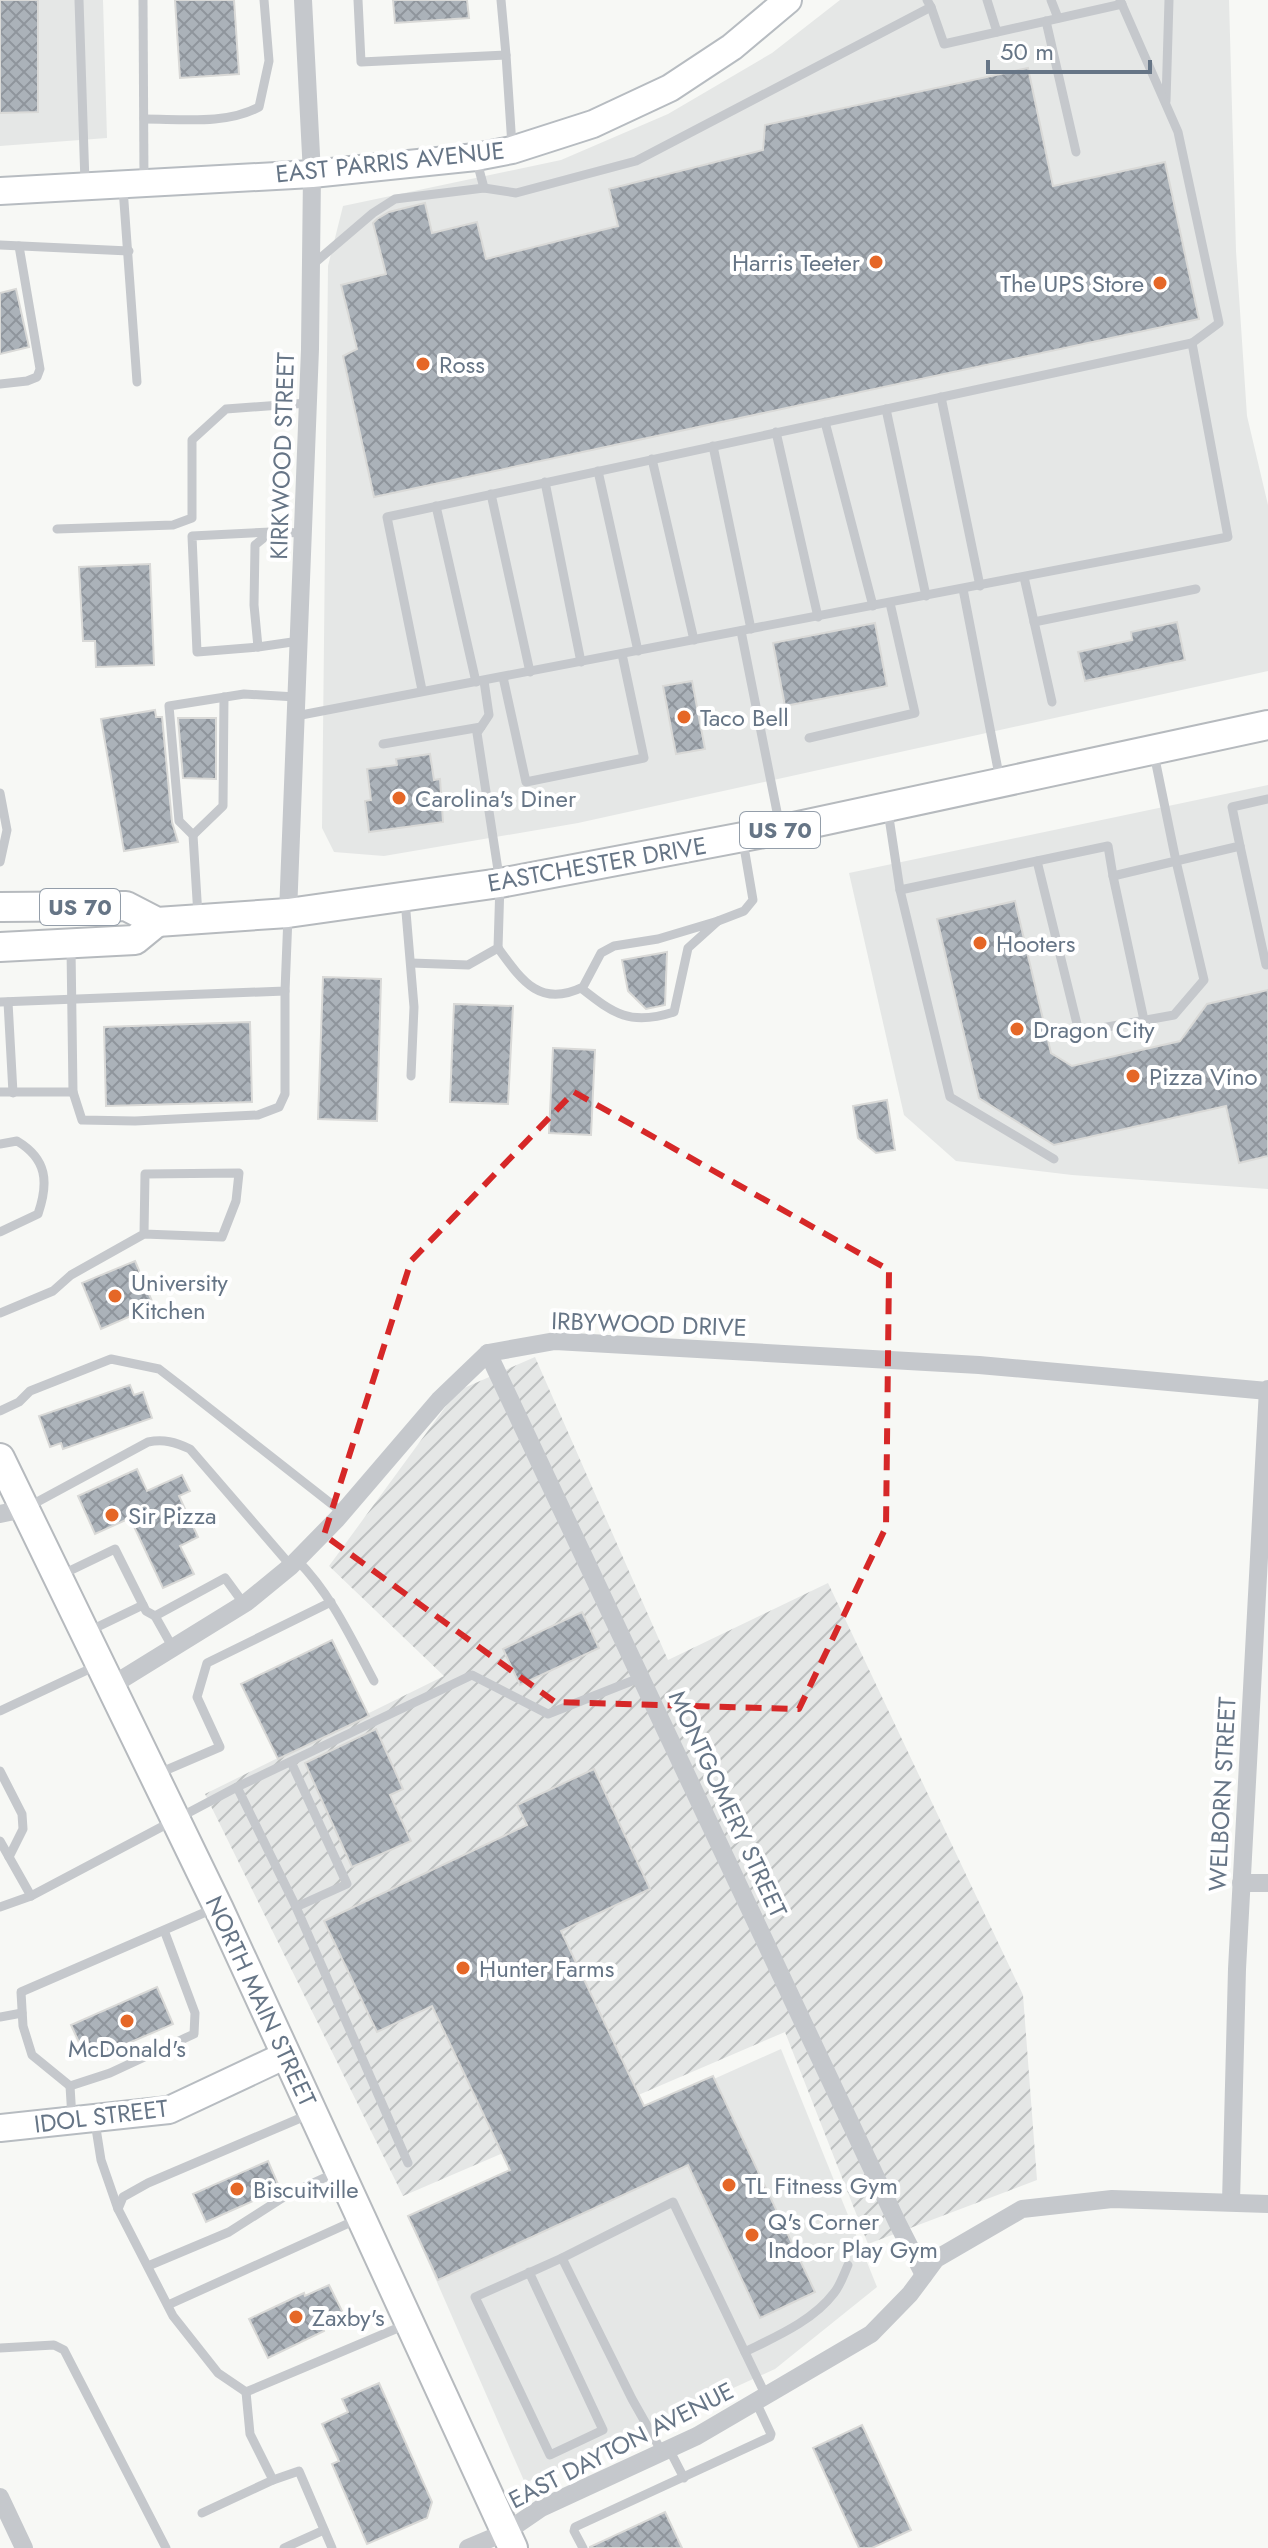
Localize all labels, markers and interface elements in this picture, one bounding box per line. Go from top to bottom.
scale bar [988,24,1150,74]
text: 50 m [1000,34,1054,69]
street label: EAST PARRIS AVENUE [274,133,506,191]
place label: Harris Teeter [732,245,861,280]
marker: Harris Teeter [867,253,885,271]
place label: The UPS Store [1000,266,1144,301]
marker: The UPS Store [1151,274,1169,292]
place label: Ross [439,347,485,382]
street label: KIRKWOOD STREET [261,352,303,560]
marker: Ross [414,355,432,373]
place label: Taco Bell [700,700,789,735]
marker: Taco Bell [675,708,693,726]
place label: Carolina's Diner [415,781,577,816]
marker: Carolina's Diner [390,789,408,807]
road number: US 70 [740,812,820,848]
street label: EASTCHESTER DRIVE [485,828,709,900]
road number: US 70 [40,889,120,925]
place label: Hooters [996,926,1075,961]
marker: Hooters [971,934,989,952]
place label: Dragon City [1033,1012,1155,1047]
marker: Dragon City [1008,1020,1026,1038]
place label: Pizza Vino [1149,1059,1258,1094]
marker: Pizza Vino [1124,1067,1142,1085]
place label: University Kitchen [131,1265,228,1328]
marker: University Kitchen [106,1287,124,1305]
street label: IRBYWOOD DRIVE [551,1303,747,1345]
place label: Sir Pizza [128,1498,217,1533]
marker: Sir Pizza [103,1506,121,1524]
street label: MONTGOMERY STREET [660,1685,796,1923]
street label: WELBORN STREET [1199,1696,1245,1892]
street label: NORTH MAIN STREET [197,1890,325,2112]
place label: Hunter Farms [479,1951,614,1986]
marker: Hunter Farms [454,1959,472,1977]
marker: McDonald's [118,2012,136,2030]
place label: McDonald's [68,2031,186,2066]
street label: IDOL STREET [32,2090,170,2142]
place label: TL Fitness Gym [745,2168,898,2203]
place label: Biscuitville [253,2172,359,2207]
marker: TL Fitness Gym [720,2176,738,2194]
marker: Biscuitville [228,2180,246,2198]
place label: Q's Corner Indoor Play Gym [768,2204,938,2267]
marker: Q's Corner Indoor Play Gym [743,2226,761,2244]
place label: Zaxby's [312,2300,385,2335]
marker: Zaxby's [287,2308,305,2326]
street label: EAST DAYTON AVENUE [502,2373,740,2517]

